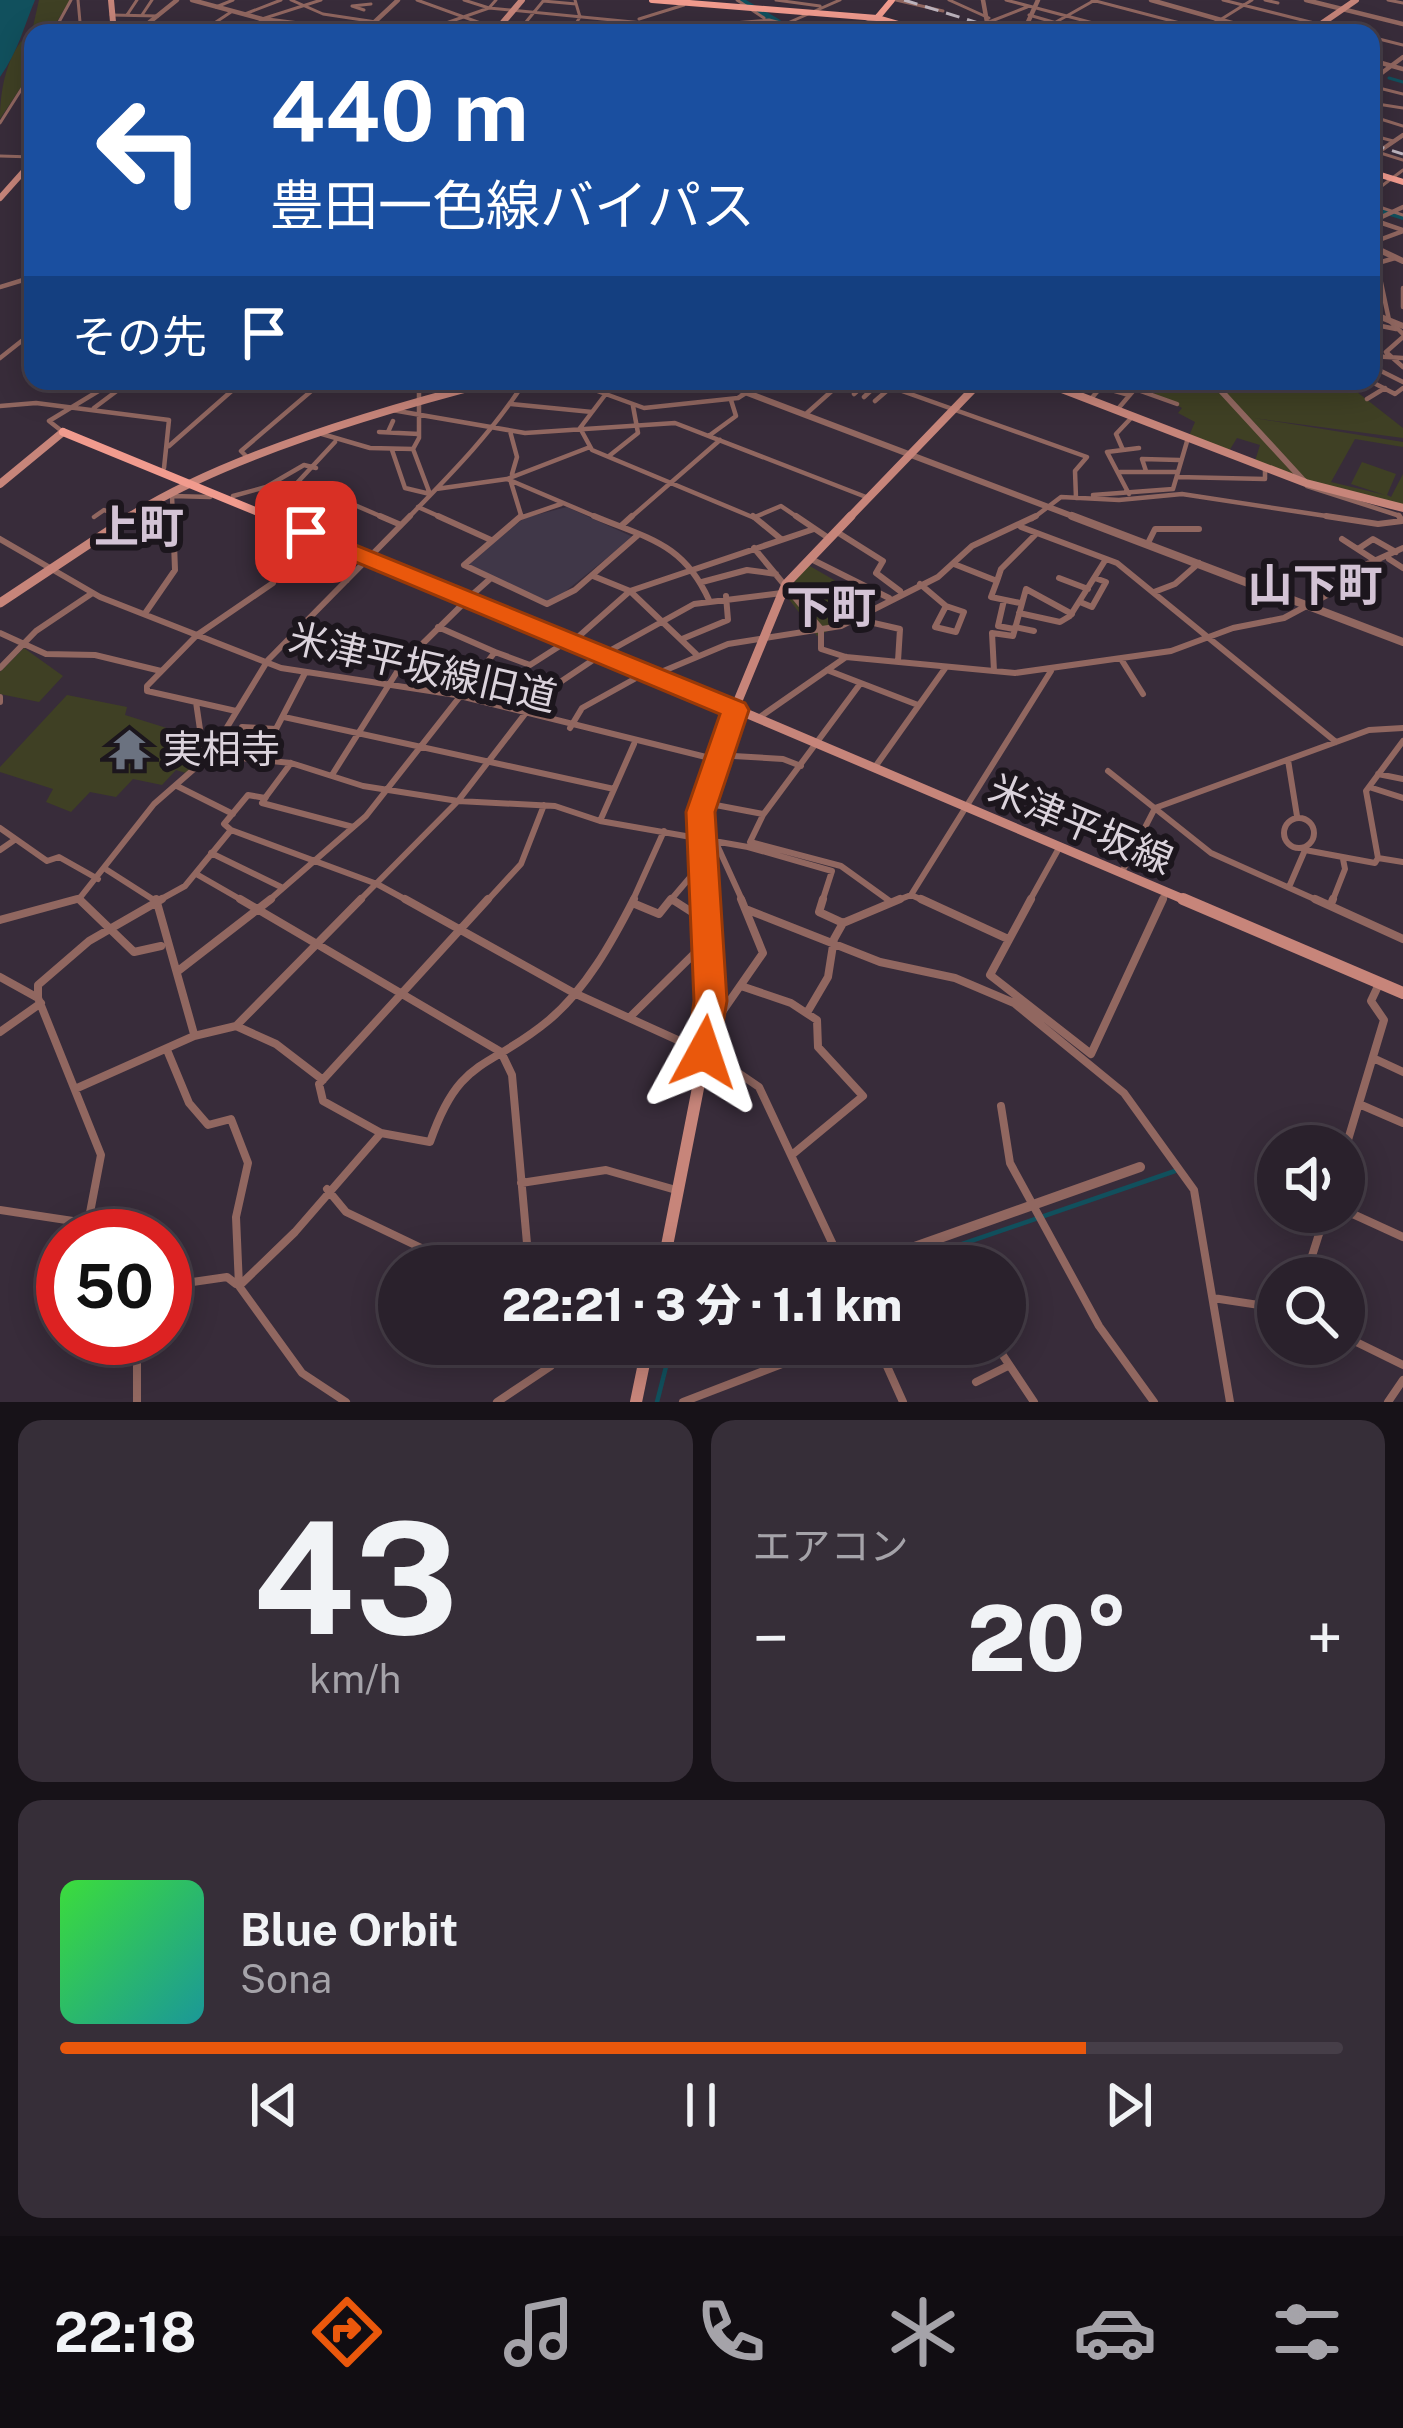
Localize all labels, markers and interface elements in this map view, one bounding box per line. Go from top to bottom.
text: 440 m [270,61,529,160]
icon: left [72,72,228,228]
text: 豊田一色線バイパス [270,174,755,237]
icon: arrive [231,300,297,366]
text: その先 [72,310,207,363]
pin [255,481,357,583]
icon: arrive [273,499,339,565]
district label: 上町 [94,500,184,553]
district label: 山下町 [1247,558,1383,611]
district label: 下町 [786,580,876,633]
street label: 米津平坂線旧道 [285,614,561,720]
temple icon: 実相寺 [106,726,152,772]
place label: 実相寺 [163,726,280,772]
street label: 米津平坂線 [982,765,1180,883]
position arrow [641,989,767,1115]
map controls [1257,1125,1365,1365]
button: sound [1257,1125,1365,1233]
speed limit sign: 50 [36,1209,192,1365]
button: search [1257,1257,1365,1365]
text: 22:21 · 3 分 · 1.1 km [502,1278,902,1331]
text: 43 [252,1486,458,1669]
text: エアコン [753,1523,909,1569]
text: 20° [967,1585,1128,1691]
text: − [753,1599,789,1677]
text: + [1306,1599,1343,1677]
text: km/h [309,1656,401,1702]
text: Blue Orbit [240,1903,458,1956]
text: Sona [240,1956,332,2002]
icon: previous [241,2072,307,2138]
icon: pause [668,2072,734,2138]
icon: next [1096,2072,1162,2138]
icon: directions [305,2290,389,2374]
icon: music [497,2290,581,2374]
icon: phone [689,2290,773,2374]
icon: climate [881,2290,965,2374]
icon: car [1073,2290,1157,2374]
icon: filters [1265,2290,1349,2374]
text: 22:18 [54,2301,197,2364]

